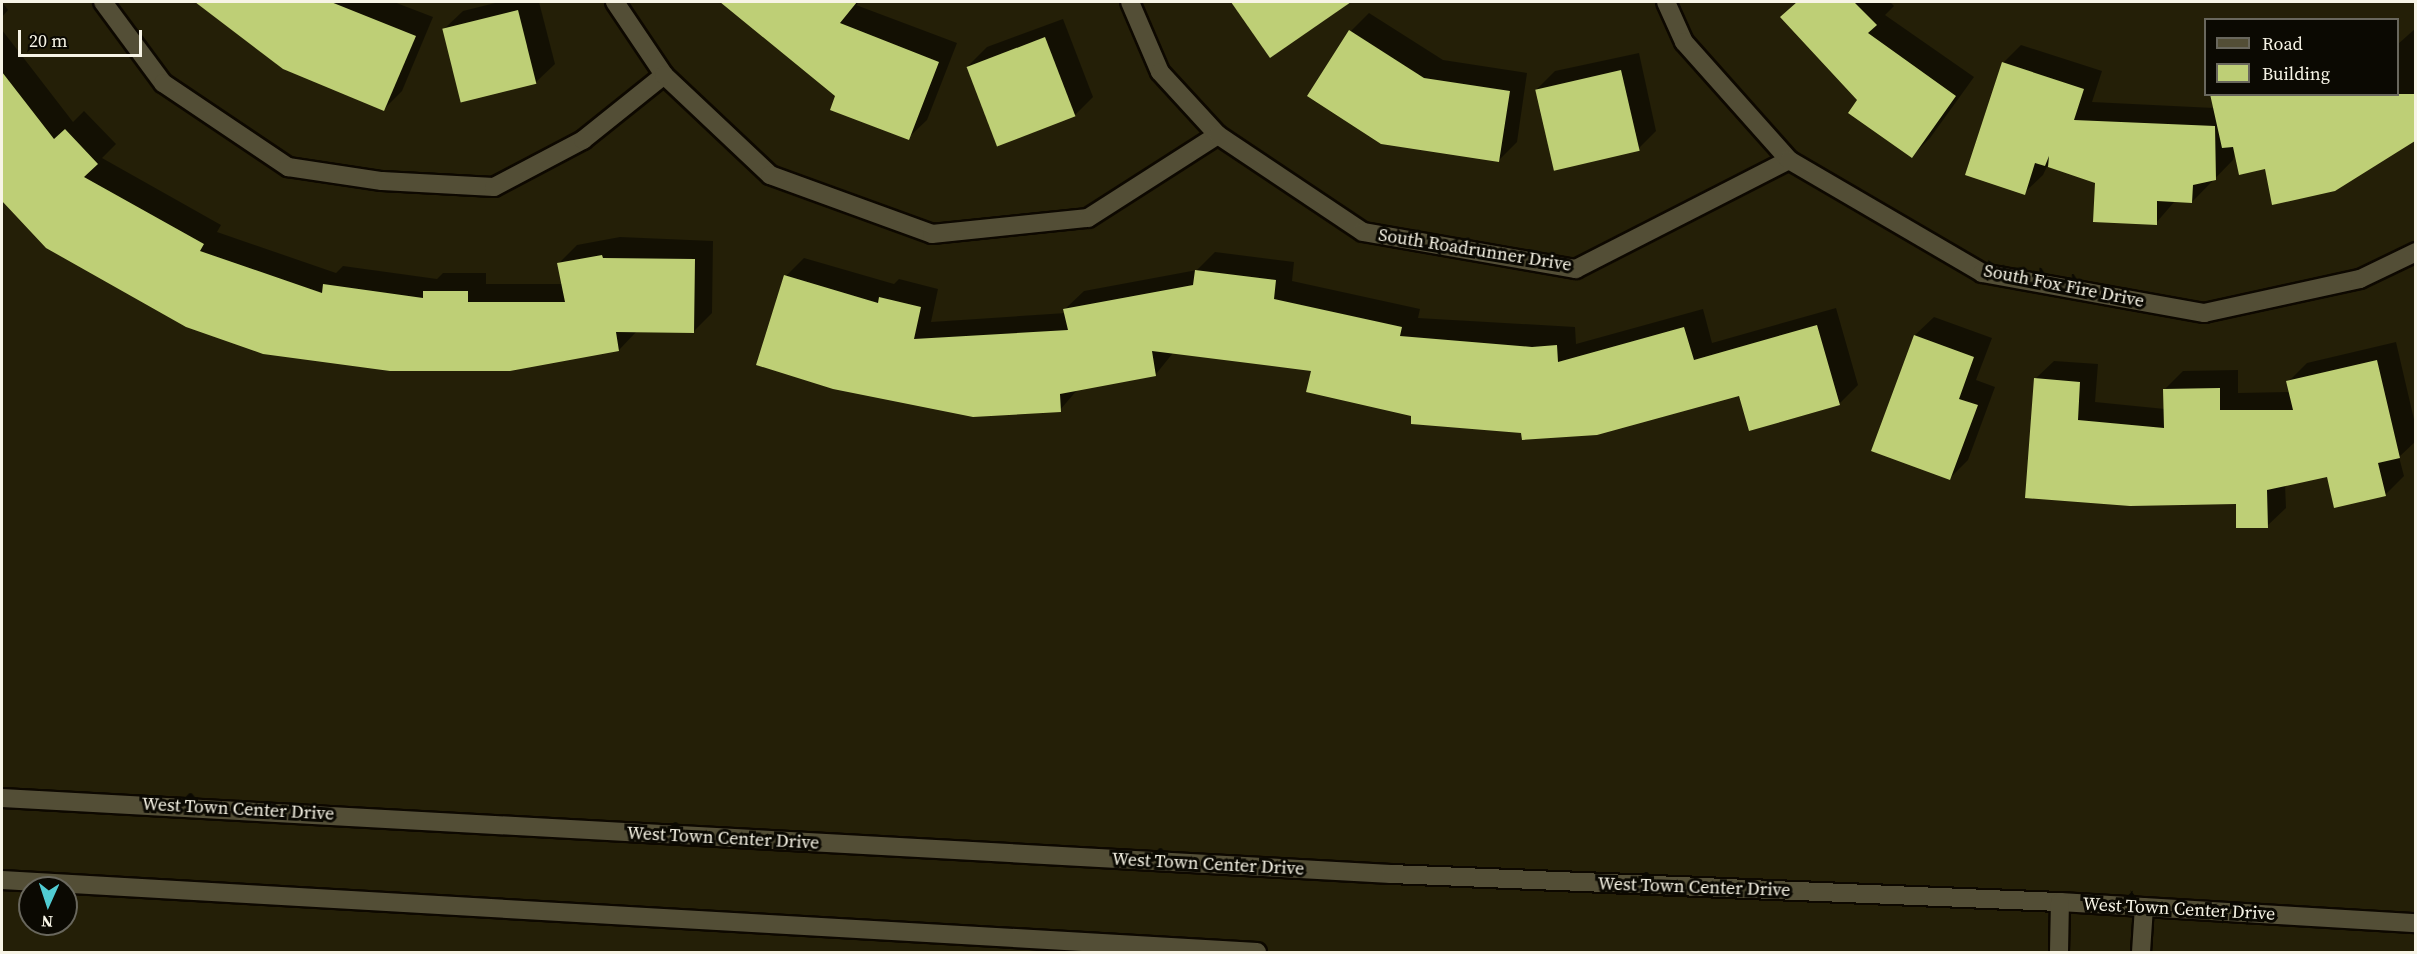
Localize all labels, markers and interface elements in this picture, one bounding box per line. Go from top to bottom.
scale bar [21,18,146,56]
legend [2204,18,2399,96]
text: 20 m [29,28,67,53]
text: Road [2262,31,2303,56]
text: Building [2262,61,2330,86]
street label: South Roadrunner Drive [1377,224,1573,276]
street label: South Fox Fire Drive [1982,260,2146,312]
street label: West Town Center Drive [141,793,335,825]
street label: West Town Center Drive [626,822,820,854]
street label: West Town Center Drive [1111,848,1305,880]
street label: West Town Center Drive [1597,873,1791,901]
north arrow [18,876,78,936]
street label: West Town Center Drive [2082,893,2276,925]
text: N [41,911,54,933]

